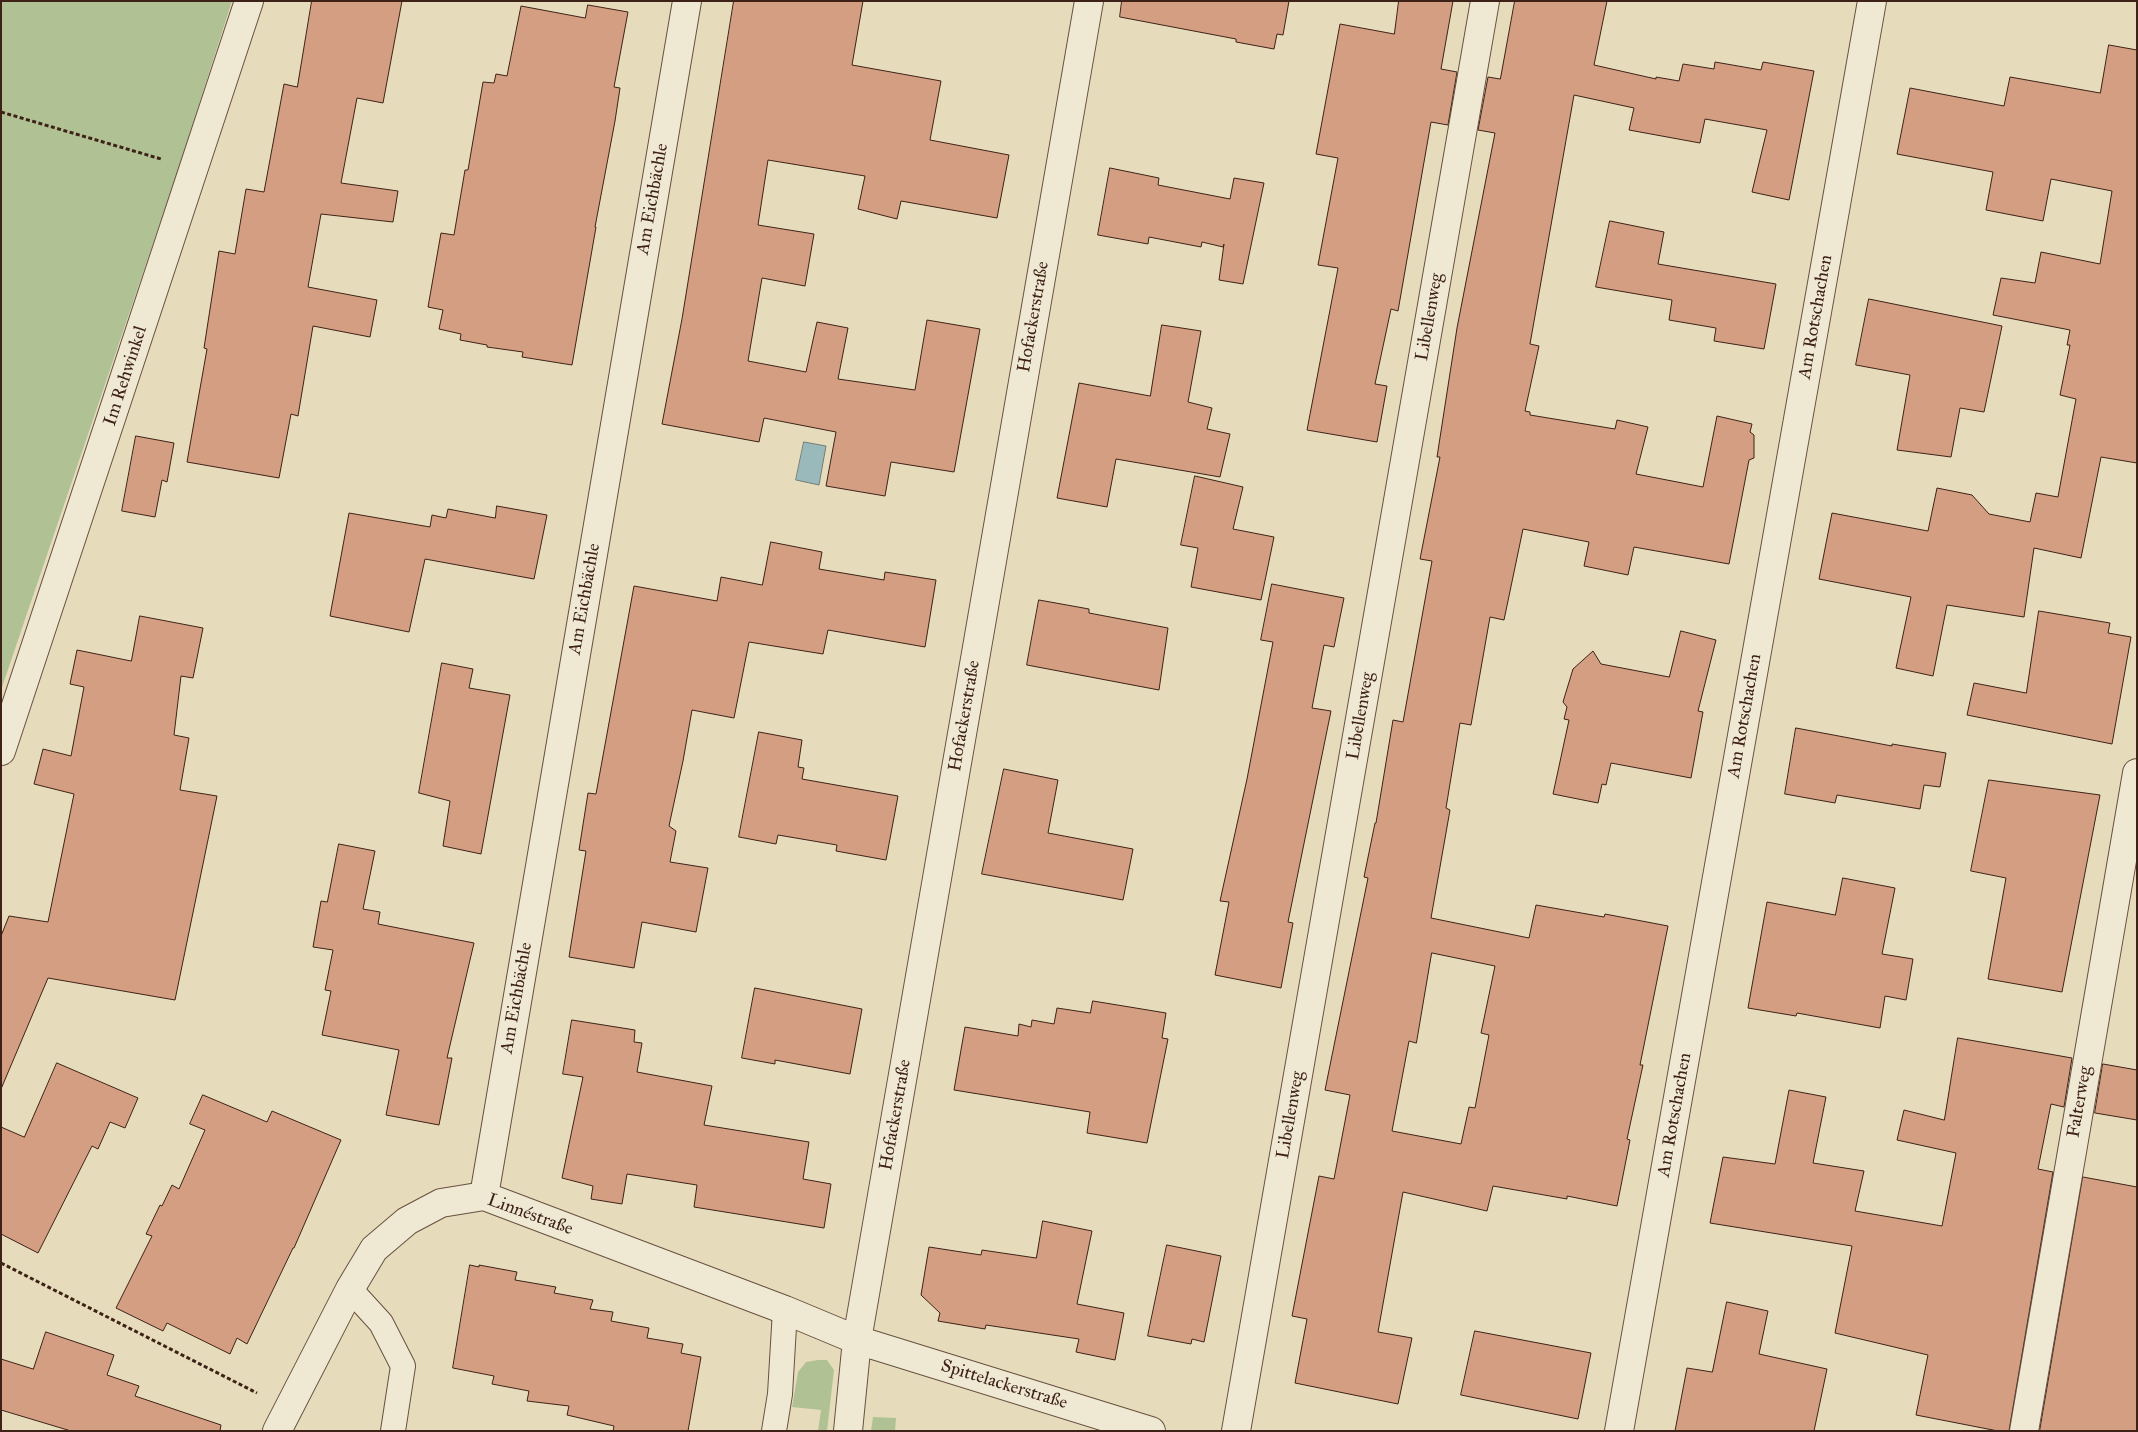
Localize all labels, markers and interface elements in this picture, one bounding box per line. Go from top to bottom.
street label: Am Eichbächle [633,142,673,256]
street label: Am Rotschachen [1794,253,1838,381]
street label: Hofackerstraße [1014,260,1054,374]
street label: Libellenweg [1412,271,1448,363]
street label: Im Rehwinkel [100,323,152,429]
street label: Am Eichbächle [565,542,605,656]
street label: Am Rotschachen [1723,652,1767,780]
street label: Hofackerstraße [945,659,985,773]
street label: Libellenweg [1343,670,1379,762]
street label: Am Eichbächle [497,941,537,1055]
street label: Am Rotschachen [1653,1051,1697,1179]
street label: Hofackerstraße [876,1058,916,1172]
street label: Falterweg [2063,1065,2097,1139]
street label: Libellenweg [1273,1069,1309,1161]
street label: Linnéstraße [484,1190,576,1240]
street label: Spittelackerstraße [938,1356,1070,1414]

